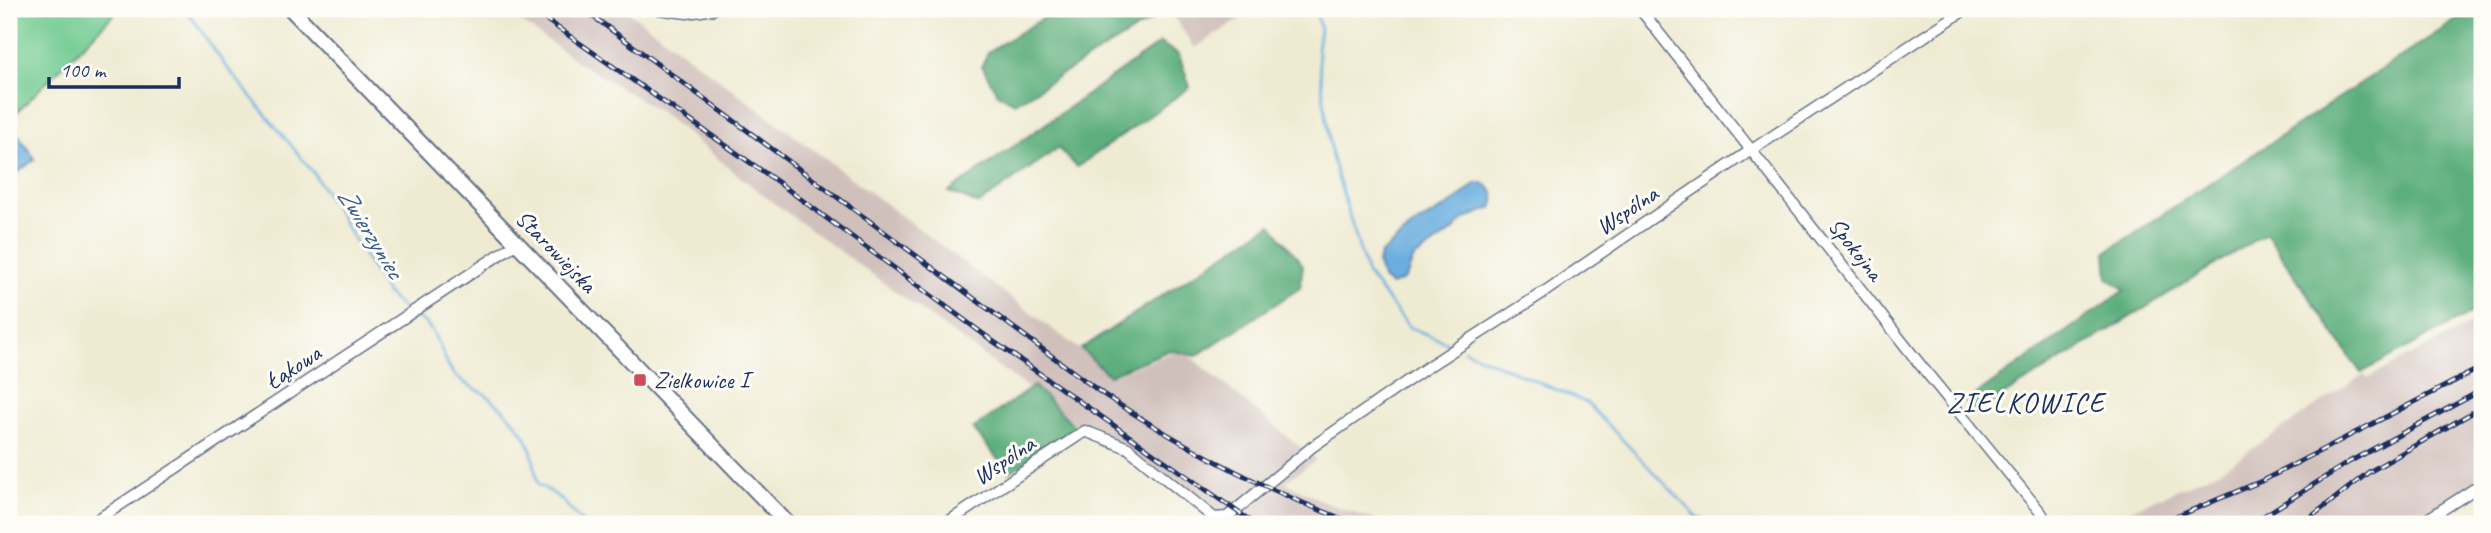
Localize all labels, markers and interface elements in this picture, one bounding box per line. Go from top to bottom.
scale bar [49,46,178,90]
text: 100 m [60,57,107,83]
street label: Wspólna [1590,178,1665,242]
water label: Zwierzyniec [330,182,413,287]
street label: Starowiejska [509,203,604,300]
street label: Spokojna [1822,211,1891,288]
street label: Łąkowa [260,337,328,396]
place label: Zielkowice I [654,365,754,395]
marker: Zielkowice I [632,372,648,388]
district label: ZIELKOWICE [1946,385,2107,420]
street label: Wspólna [967,428,1042,492]

